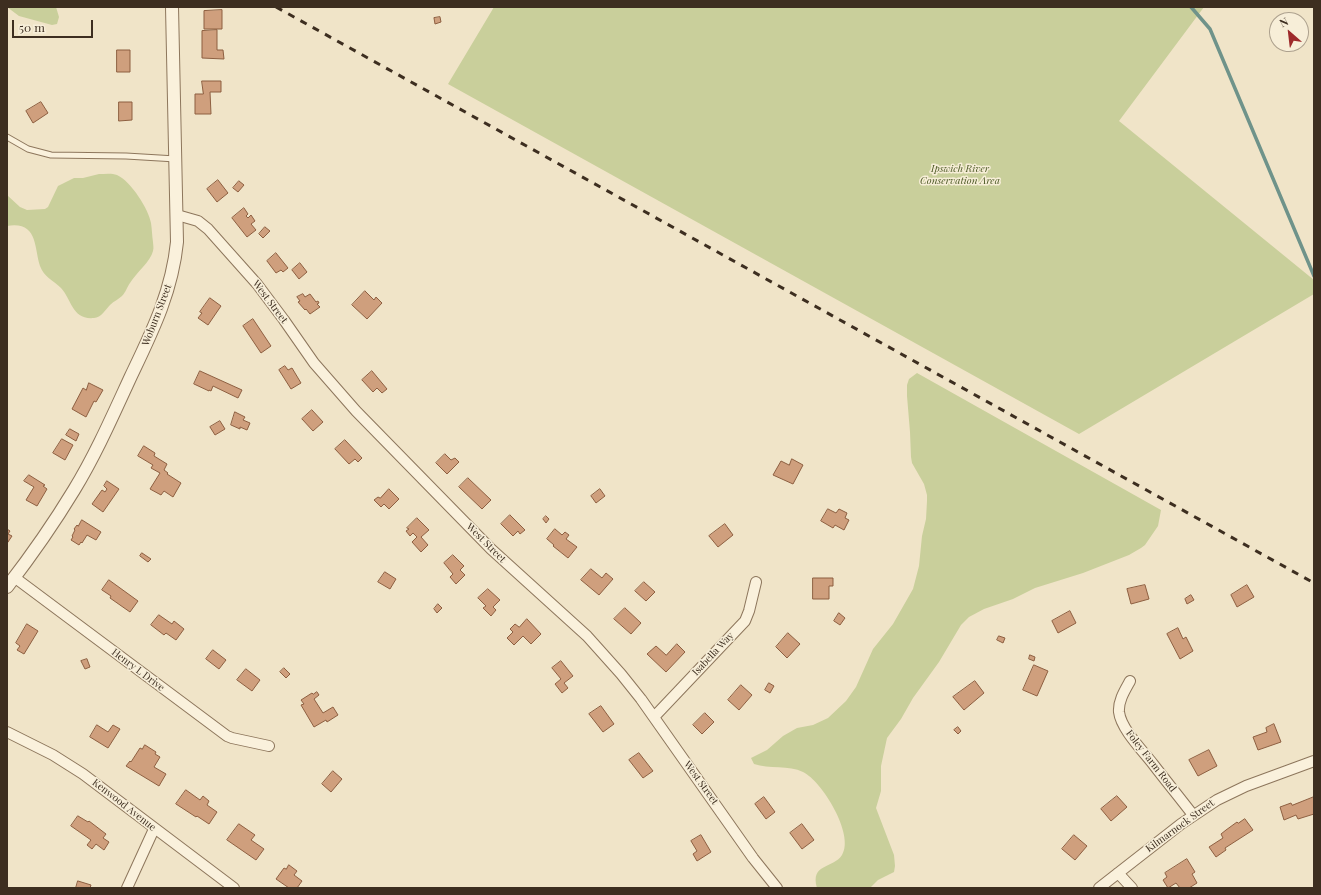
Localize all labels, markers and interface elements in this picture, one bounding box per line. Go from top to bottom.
scale bar [14,12,95,38]
north arrow [1269,12,1309,52]
text: N [1277,13,1291,30]
text: 50 m [19,19,45,35]
park label: Ipswich River Conservation Area [920,163,1000,186]
street label: West Street [250,278,290,326]
street label: Woburn Street [140,282,174,348]
street label: West Street [464,521,508,565]
street label: Isabella Way [690,630,736,678]
street label: Henry L Drive [109,646,167,694]
street label: Foley Farm Road [1123,728,1179,794]
street label: West Street [681,759,721,807]
street label: Kenwood Avenue [90,776,158,834]
street label: Kilmarnock Street [1143,797,1217,855]

